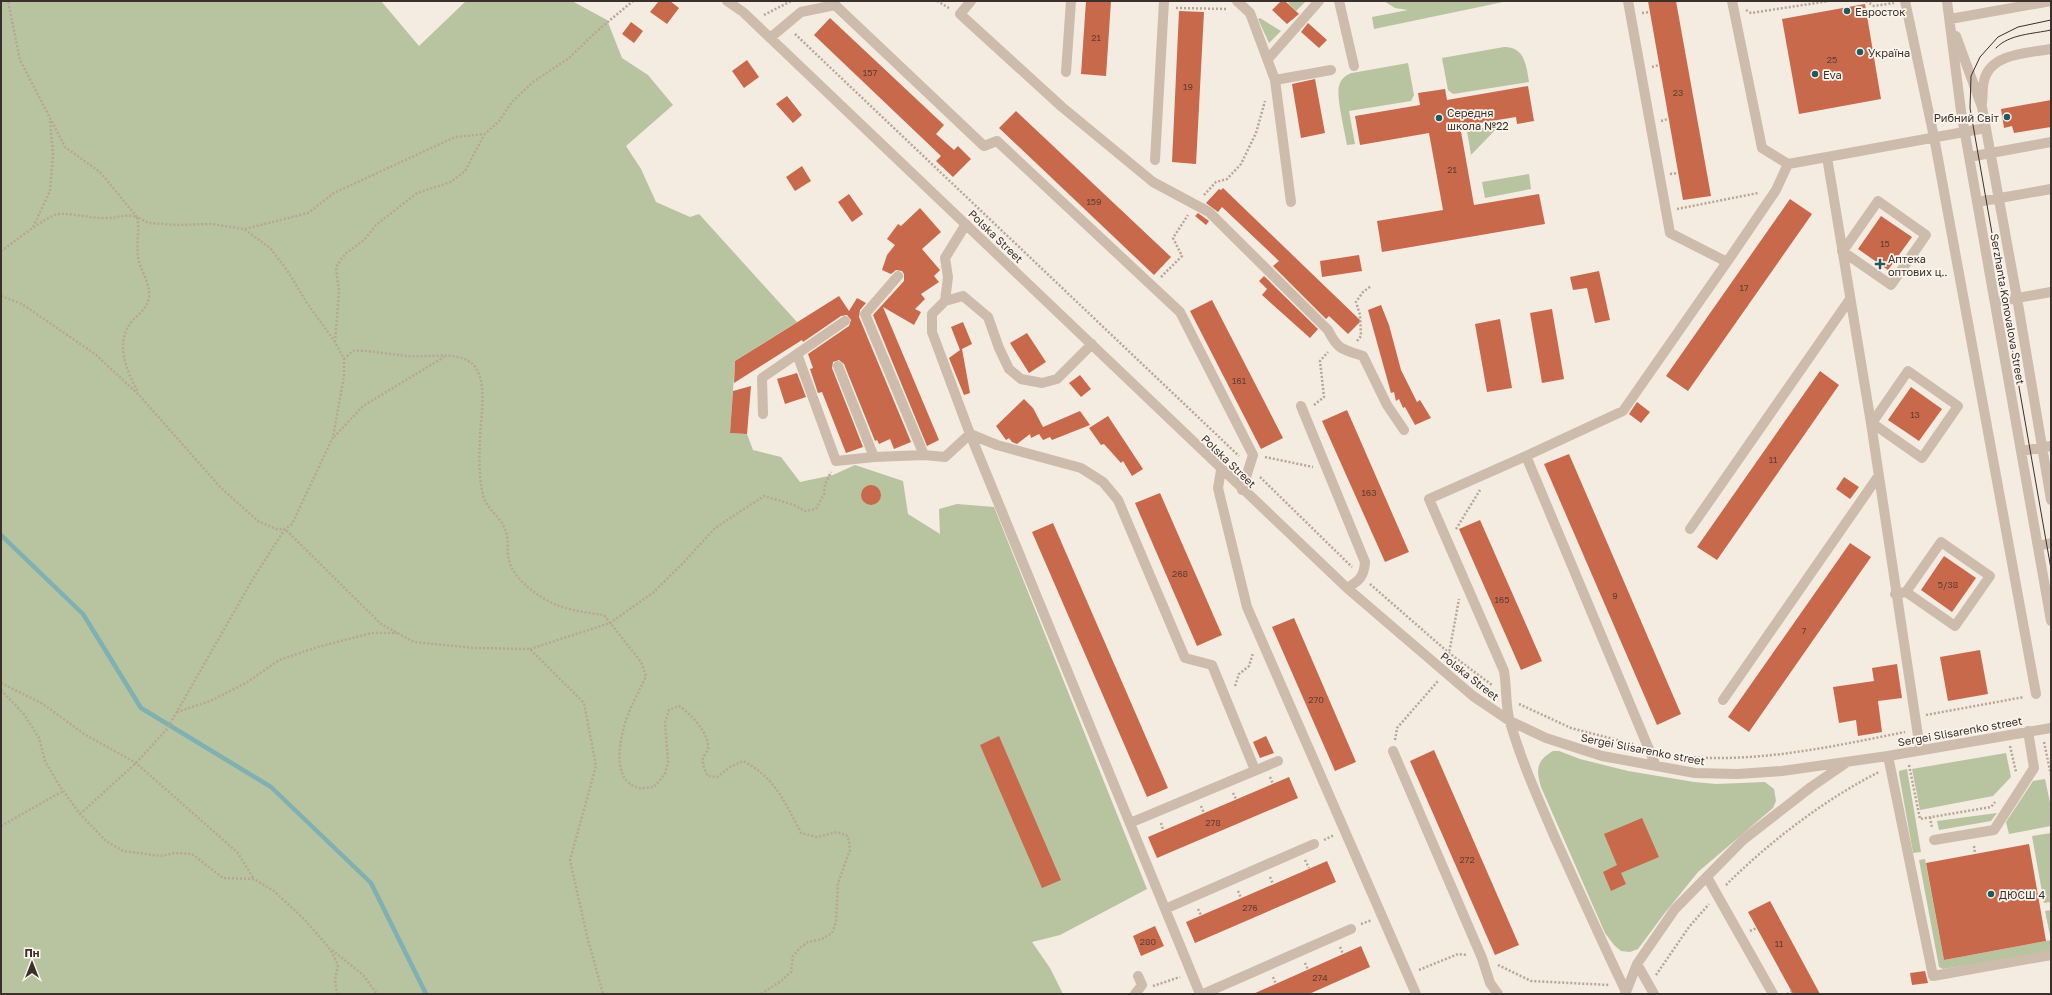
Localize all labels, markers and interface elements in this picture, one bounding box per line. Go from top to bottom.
place label: Евросток [1855,5,1906,18]
marker: Евросток [1842,6,1852,16]
house number: 21 [1091,32,1101,43]
place label: Україна [1868,46,1910,59]
marker: Україна [1855,47,1865,57]
house number: 25 [1827,54,1837,65]
house number: 157 [863,67,877,78]
place label: Eva [1823,68,1842,81]
marker: Eva [1810,69,1820,79]
house number: 19 [1183,81,1193,92]
house number: 23 [1673,87,1683,98]
place label: Середня школа №22 [1447,106,1509,132]
place label: Рибний Світ [1934,111,2000,124]
marker: Рибний Світ [2002,112,2012,122]
marker: Середня школа №22 [1434,113,1444,123]
house number: 21 [1447,164,1457,175]
house number: 159 [1086,196,1102,207]
street label: Polska Street [966,207,1026,265]
street label: Serzhanta Konovalova Street [1988,233,2028,385]
house number: 15 [1880,238,1890,249]
place label: Аптека оптових ц‥ [1888,252,1948,278]
marker: Аптека оптових ц‥ [1875,259,1885,269]
house number: 17 [1739,282,1749,293]
house number: 161 [1232,375,1247,386]
house number: 13 [1910,409,1920,420]
street label: Polska Street [1199,432,1259,490]
house number: 11 [1769,454,1778,465]
house number: 163 [1361,487,1377,498]
house number: 268 [1172,568,1188,579]
house number: 5/38 [1938,579,1958,590]
house number: 9 [1612,590,1618,601]
house number: 165 [1494,594,1510,605]
house number: 7 [1802,625,1807,636]
street label: Polska Street [1438,649,1502,703]
house number: 270 [1308,694,1324,705]
street label: Sergei Slisarenko street [1897,714,2023,748]
street label: Sergei Slisarenko street [1580,731,1706,767]
house number: 278 [1205,817,1221,828]
house number: 272 [1459,854,1475,865]
place label: ДЮСШ 4 [1999,888,2045,901]
marker: ДЮСШ 4 [1986,889,1996,899]
house number: 276 [1242,902,1258,913]
house number: 280 [1140,936,1157,947]
house number: 11 [1775,938,1784,949]
north arrow [12,943,52,983]
text: Пн [25,946,40,959]
house number: 274 [1312,972,1328,983]

